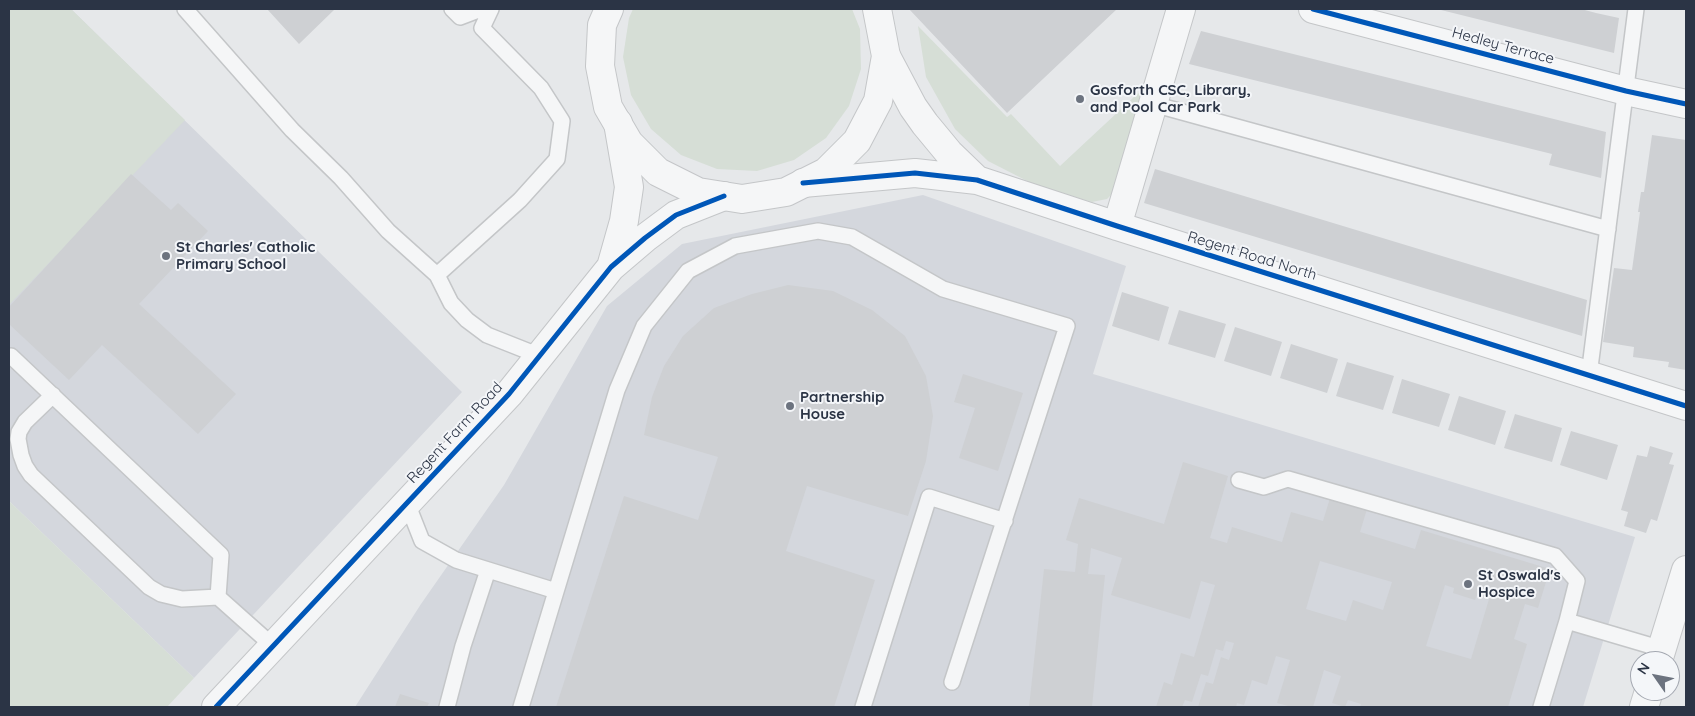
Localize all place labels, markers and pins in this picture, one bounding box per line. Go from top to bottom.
place label: Gosforth CSC, Library, and Pool Car Park [1090,81,1251,116]
marker: Gosforth CSC, Library, and Pool Car Park [1074,93,1086,105]
place label: St Charles' Catholic Primary School [176,238,315,273]
marker: St Charles' Catholic Primary School [160,250,172,262]
place label: Partnership House [800,388,884,423]
marker: Partnership House [784,400,796,412]
place label: St Oswald's Hospice [1478,566,1561,601]
marker: St Oswald's Hospice [1462,578,1474,590]

